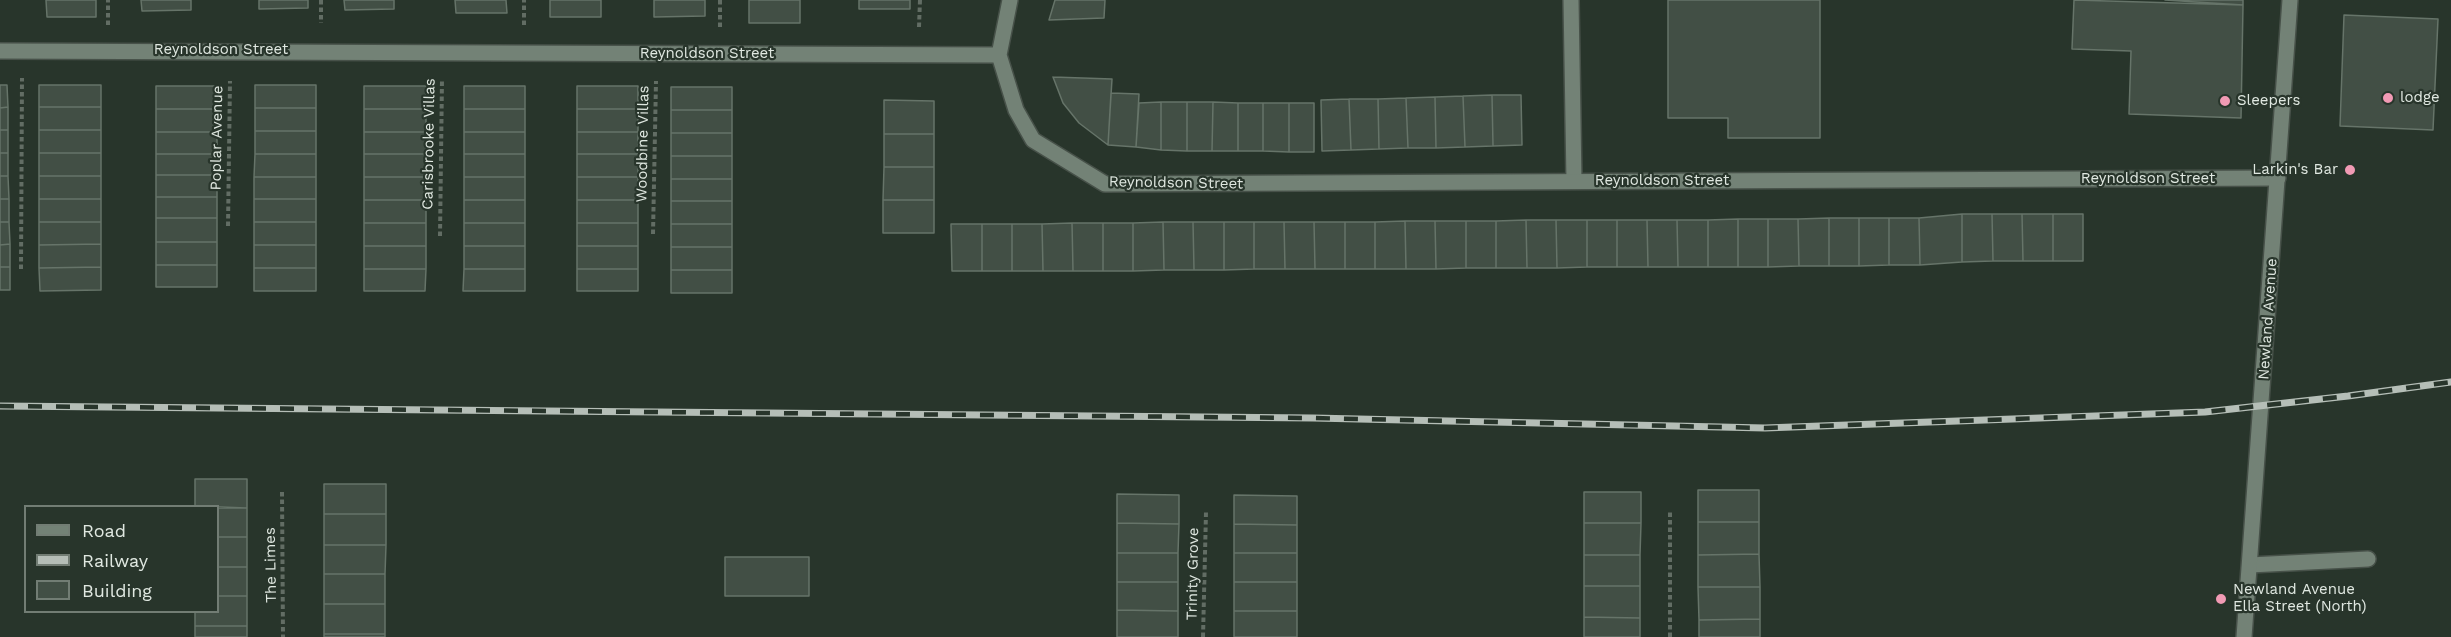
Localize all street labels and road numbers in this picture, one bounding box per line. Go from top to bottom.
street label: Reynoldson Street [154,41,288,59]
street label: Reynoldson Street [640,45,774,63]
street label: Carisbrooke Villas [419,78,439,210]
street label: Poplar Avenue [207,85,227,191]
street label: Woodbine Villas [633,85,653,203]
street label: Reynoldson Street [2081,170,2215,188]
street label: Reynoldson Street [1595,172,1729,190]
street label: Reynoldson Street [1109,173,1243,193]
street label: Newland Avenue [2255,258,2281,380]
street label: The Limes [261,527,281,603]
street label: Trinity Grove [1183,527,1203,621]

